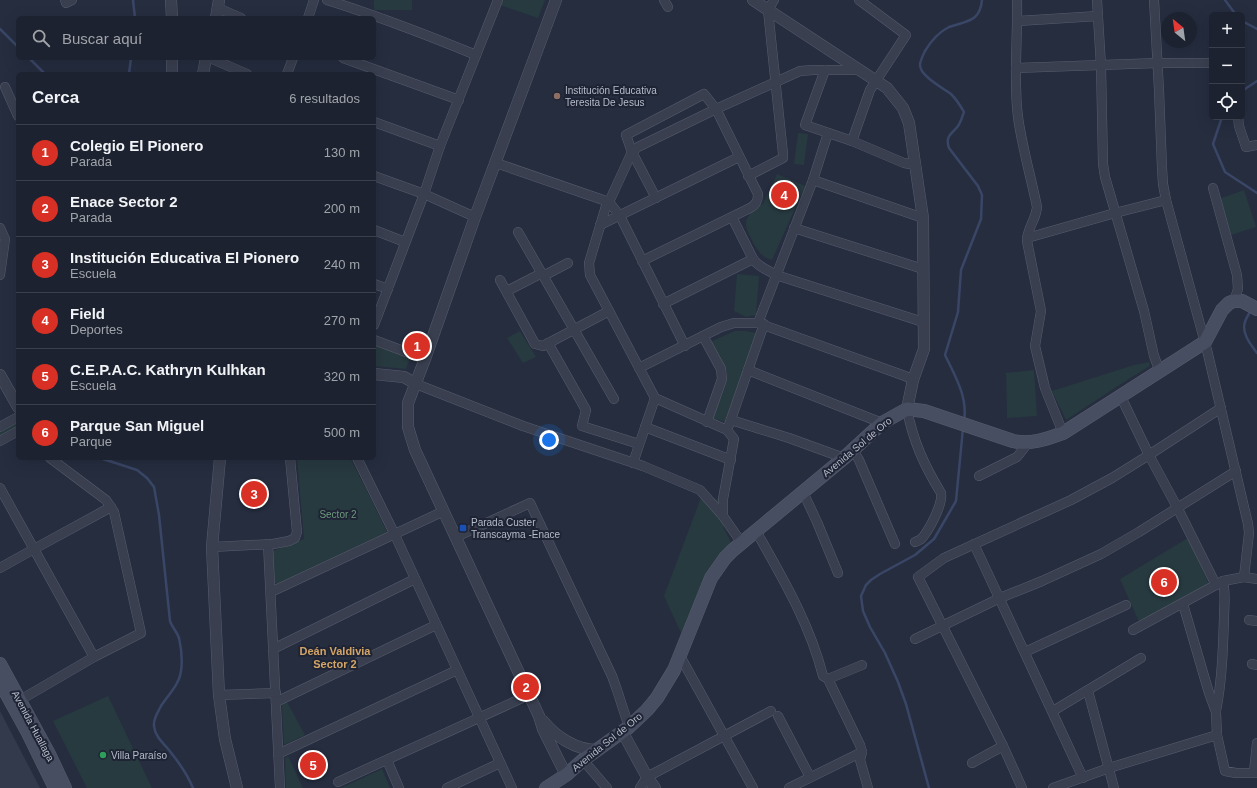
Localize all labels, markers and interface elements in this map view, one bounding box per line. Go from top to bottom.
north arrow [1161,12,1197,48]
map controls [1209,12,1245,120]
button: + [1209,12,1245,48]
search box [16,16,376,60]
icon: search [30,27,52,49]
text: Buscar aquí [62,30,142,47]
button: − [1209,48,1245,84]
button: locate [1209,84,1245,120]
place label: Institución Educativa Teresita De Jesus [565,85,657,108]
text: Cerca [32,88,79,107]
text: 6 resultados [289,91,360,106]
marker: Institución Educativa Teresita De Jesus [552,91,562,101]
text: Colegio El Pionero [70,137,203,154]
text: 1 [41,145,49,160]
text: 130 m [324,145,360,160]
text: Parada [70,154,112,169]
pin: 4 [771,180,797,210]
text: Enace Sector 2 [70,193,178,210]
text: 2 [41,201,49,216]
text: 200 m [324,201,360,216]
text: Parada [70,210,112,225]
text: Institución Educativa El Pionero [70,249,299,266]
text: 3 [41,257,49,272]
text: 240 m [324,257,360,272]
text: Escuela [70,266,116,281]
text: Field [70,305,105,322]
text: 4 [41,313,49,328]
text: 270 m [324,313,360,328]
text: Deportes [70,322,123,337]
pin: 1 [404,331,430,361]
text: C.E.P.A.C. Kathryn Kulhkan [70,361,266,378]
text: 5 [41,369,49,384]
text: 320 m [324,369,360,384]
text: Escuela [70,378,116,393]
street label: Avenida Sol de Oro [820,415,894,479]
text: Parque San Miguel [70,417,204,434]
text: 6 [41,425,49,440]
text: 500 m [324,425,360,440]
your location [539,430,559,450]
text: Parque [70,434,112,449]
pin: 3 [241,479,267,509]
park label: Sector 2 [319,509,357,520]
place label: Parada Custer Transcayma -Enace [471,517,561,540]
marker: Parada Custer Transcayma -Enace [458,523,468,533]
pin: 6 [1151,567,1177,597]
district label: Deán Valdivia Sector 2 [300,645,371,670]
pin: 2 [513,672,539,702]
street label: Avenida Huallaga [10,689,56,763]
street label: Avenida Sol de Oro [570,710,644,774]
marker: Villa Paraíso [98,750,108,760]
place label: Villa Paraíso [111,750,167,761]
pin: 5 [300,750,326,780]

